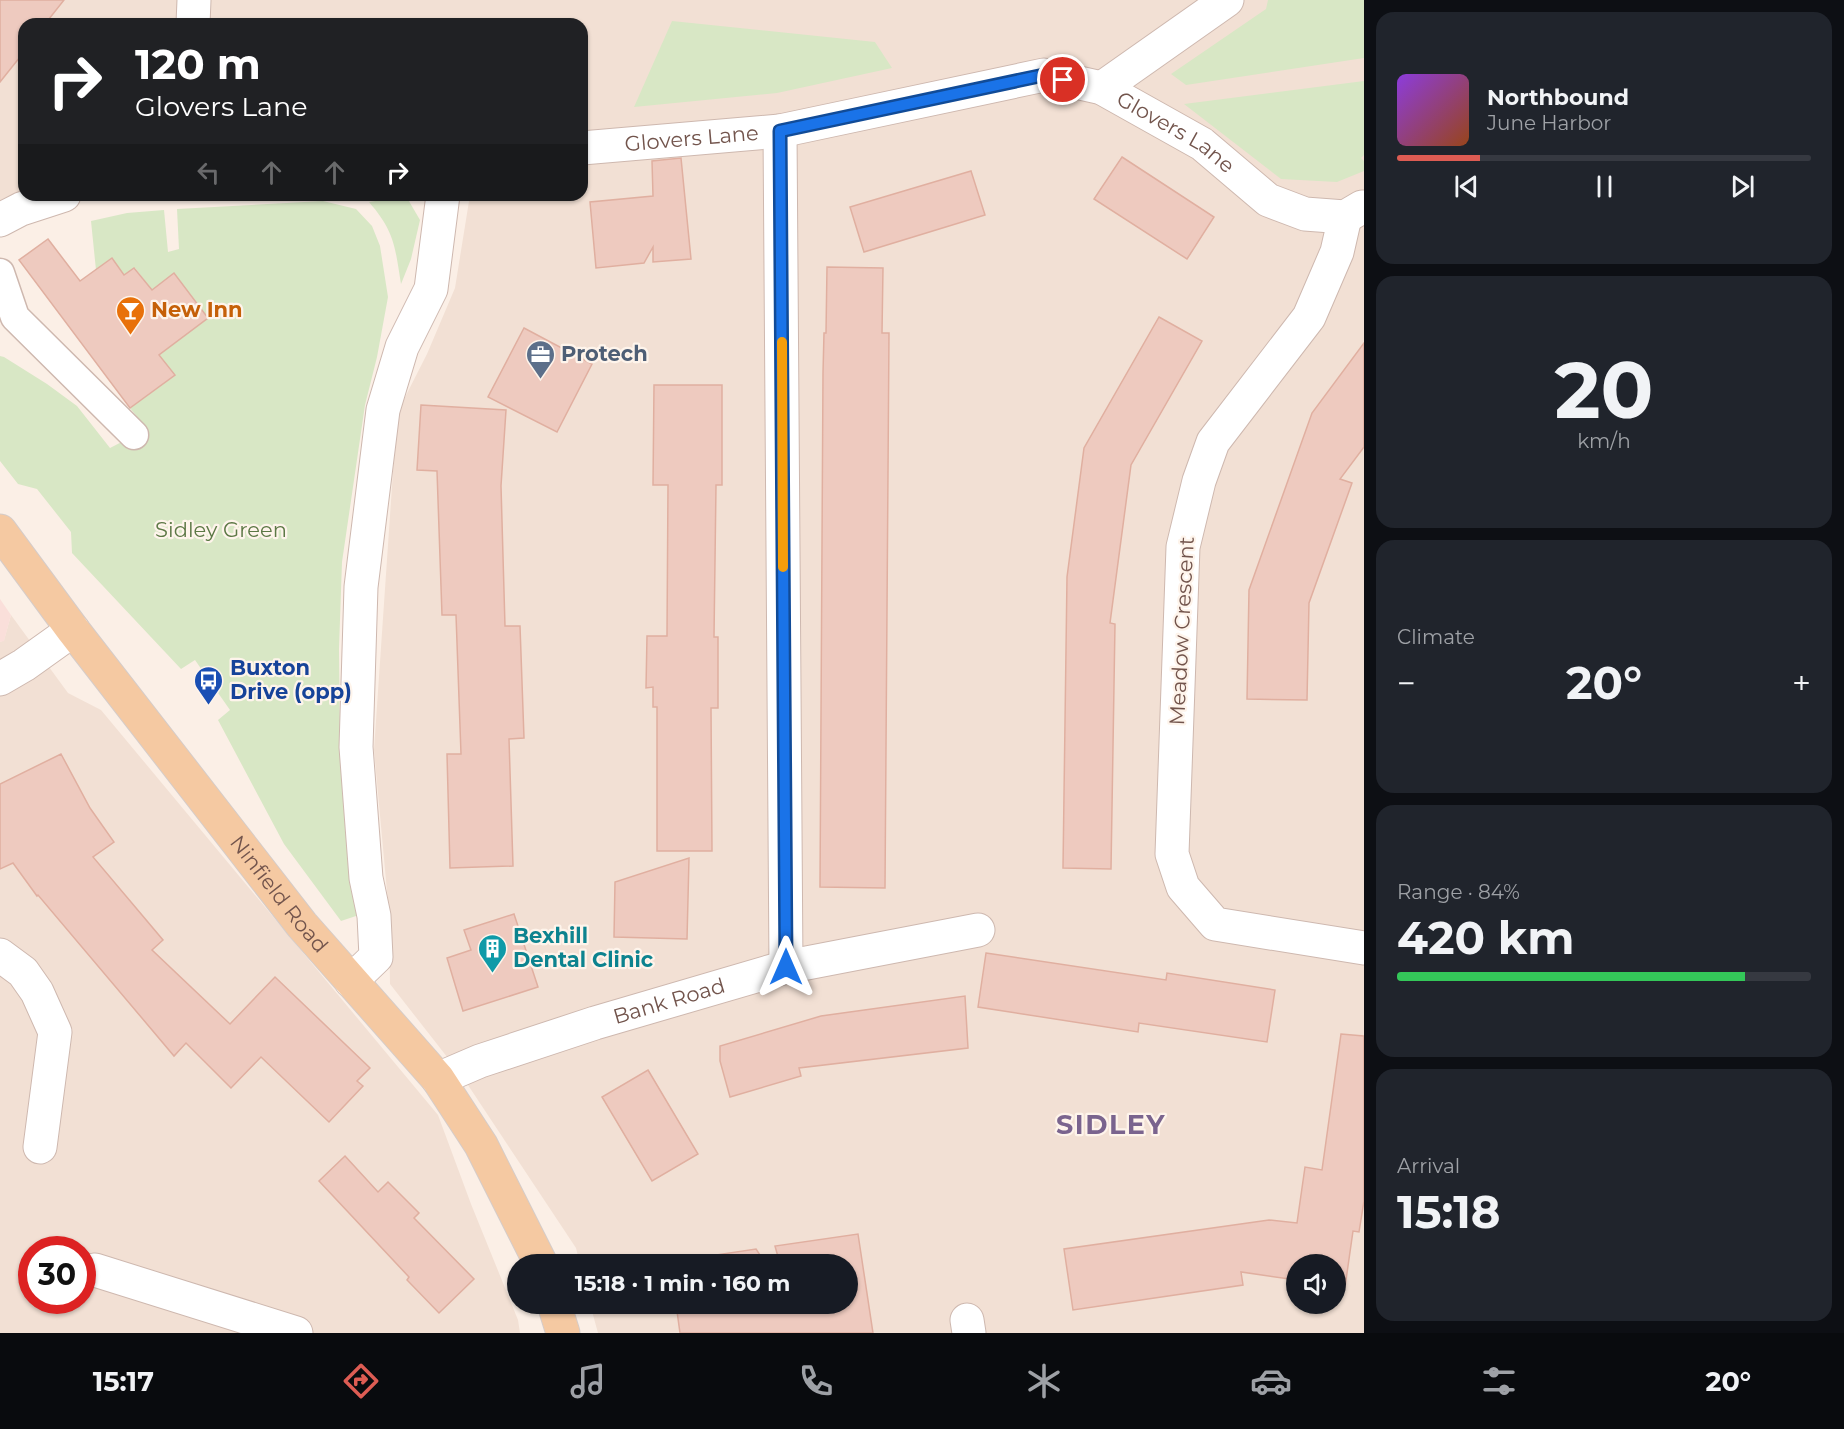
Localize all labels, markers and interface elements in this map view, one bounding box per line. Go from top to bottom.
text: 120 m [135,38,261,90]
icon: right [36,42,114,120]
pin [1037,54,1088,105]
icon: arrive [1046,63,1079,96]
text: Northbound [1487,84,1629,111]
street label: Glovers Lane [1113,86,1240,178]
text: Glovers Lane [135,90,308,123]
text: June Harbor [1487,111,1611,135]
street label: Glovers Lane [624,120,760,156]
icon: left [192,156,225,189]
icon: ahead [255,156,288,189]
icon: ahead [318,156,351,189]
icon: right [381,156,414,189]
icon: previous [1450,170,1483,203]
icon: pause [1588,170,1621,203]
icon: next [1726,170,1759,203]
bar icon: New Inn [114,294,146,336]
place label: New Inn [151,297,243,322]
office icon: Protech [524,338,556,380]
place label: Protech [561,341,648,366]
text: 20 [1555,342,1653,438]
text: km/h [1577,429,1631,453]
park label: Sidley Green [155,517,287,542]
street label: Meadow Crescent [1164,536,1199,726]
text: Climate [1397,625,1475,649]
place label: Buxton Drive (opp) [230,655,352,704]
text: 20° [1566,655,1642,710]
text: − [1397,663,1416,703]
text: + [1792,663,1811,703]
bus stop icon: Buxton Drive (opp) [193,664,225,706]
street label: Ninfield Road [225,830,334,958]
text: Range · 84% [1397,880,1520,904]
text: 420 km [1397,910,1574,965]
place label: Bexhill Dental Clinic [513,923,654,972]
building icon: Bexhill Dental Clinic [476,932,508,974]
position arrow [754,935,818,999]
street label: Bank Road [610,973,728,1029]
district label: SIDLEY [1056,1108,1166,1141]
text: Arrival [1397,1154,1460,1178]
text: 15:18 [1397,1184,1501,1239]
speed limit sign: 30 [18,1236,96,1314]
map controls [1286,1254,1346,1314]
button: sound [1286,1254,1346,1314]
text: 15:18 · 1 min · 160 m [575,1270,790,1297]
icon: directions [340,1360,382,1402]
icon: music [567,1360,609,1402]
icon: phone [795,1360,837,1402]
icon: climate [1023,1360,1065,1402]
icon: car [1250,1360,1292,1402]
icon: filters [1478,1360,1520,1402]
text: 15:17 [93,1365,154,1398]
text: 20° [1706,1365,1751,1398]

